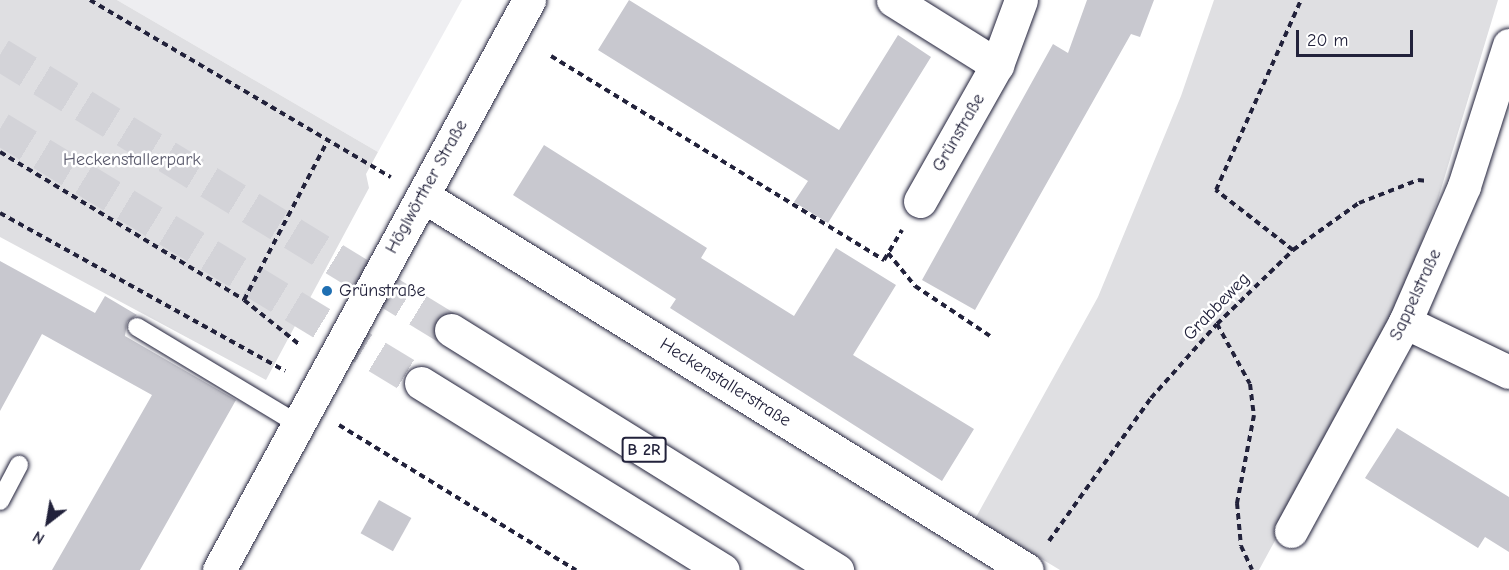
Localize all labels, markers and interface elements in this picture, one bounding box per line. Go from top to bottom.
scale bar [1299,18,1416,56]
text: 20 m [1307,30,1348,51]
street label: Grünstraße [928,90,990,176]
street label: Höglwörther Straße [381,116,473,258]
park label: Heckenstallerpark [63,149,201,171]
street label: Sappelstraße [1385,246,1447,344]
street label: Grabbeweg [1179,268,1255,346]
place label: Grünstraße [339,280,425,302]
marker: Grünstraße [320,284,334,298]
street label: Heckenstallerstraße [655,334,795,432]
road number: B 2R [622,437,666,463]
north arrow [18,492,78,552]
text: N [30,527,48,548]

